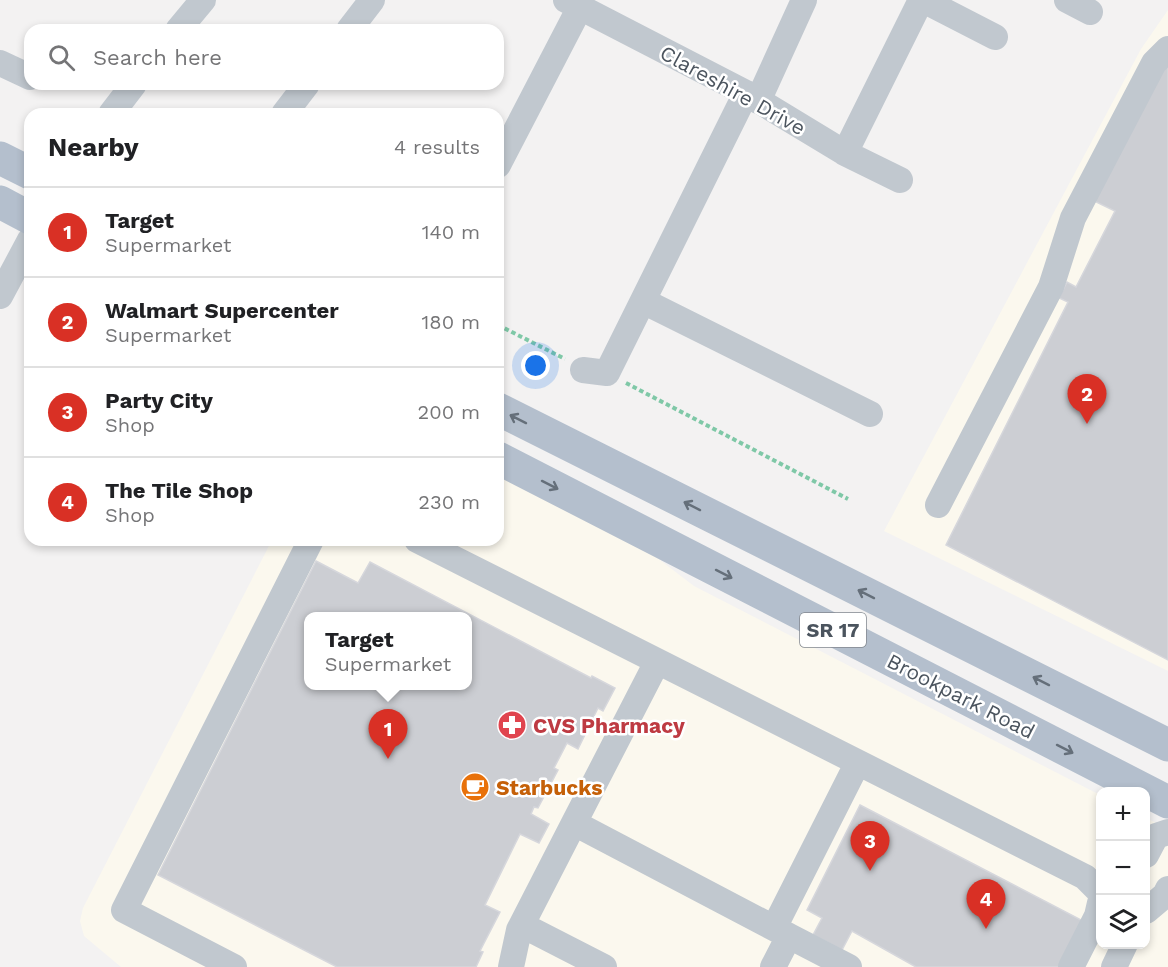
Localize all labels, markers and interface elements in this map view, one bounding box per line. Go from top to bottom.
search box [24,24,504,90]
street label: Clareshire Drive [656,40,810,140]
icon: search [45,41,78,74]
text: Search here [93,45,222,70]
text: Nearby [48,132,139,162]
text: 4 results [394,135,480,159]
text: Target [105,208,174,233]
text: 1 [63,220,72,244]
text: 140 m [422,220,480,244]
text: Supermarket [105,233,231,257]
text: Walmart Supercenter [105,298,339,323]
text: 2 [62,310,73,334]
text: 180 m [422,310,480,334]
text: Supermarket [105,323,231,347]
your location [521,351,550,380]
pin: 2 [1068,374,1106,424]
text: Party City [105,388,213,413]
text: 3 [62,400,73,424]
text: 200 m [418,400,480,424]
one-way arrow [509,412,527,424]
text: Shop [105,413,155,437]
text: The Tile Shop [105,478,253,503]
one-way arrow [541,479,559,491]
text: 4 [61,490,74,514]
text: 230 m [418,490,480,514]
one-way arrow [684,500,702,512]
text: Shop [105,503,155,527]
one-way arrow [714,568,732,580]
one-way arrow [858,588,876,599]
popup [304,612,472,690]
road number: SR 17 [800,613,866,647]
text: Target [325,627,394,652]
street label: Brookpark Road [883,648,1039,744]
text: Supermarket [325,652,451,676]
one-way arrow [1032,675,1050,687]
pharmacy icon: CVS Pharmacy [496,709,528,741]
pin: 1 [368,710,408,759]
place label: CVS Pharmacy [533,713,685,738]
one-way arrow [1056,743,1073,755]
cafe icon: Starbucks [459,771,491,803]
place label: Starbucks [496,775,602,800]
map controls [1096,787,1150,949]
button: + [1096,787,1150,841]
pin: 3 [850,822,890,871]
button: − [1096,841,1150,895]
pin: 4 [966,880,1006,929]
button: layers [1096,895,1150,949]

